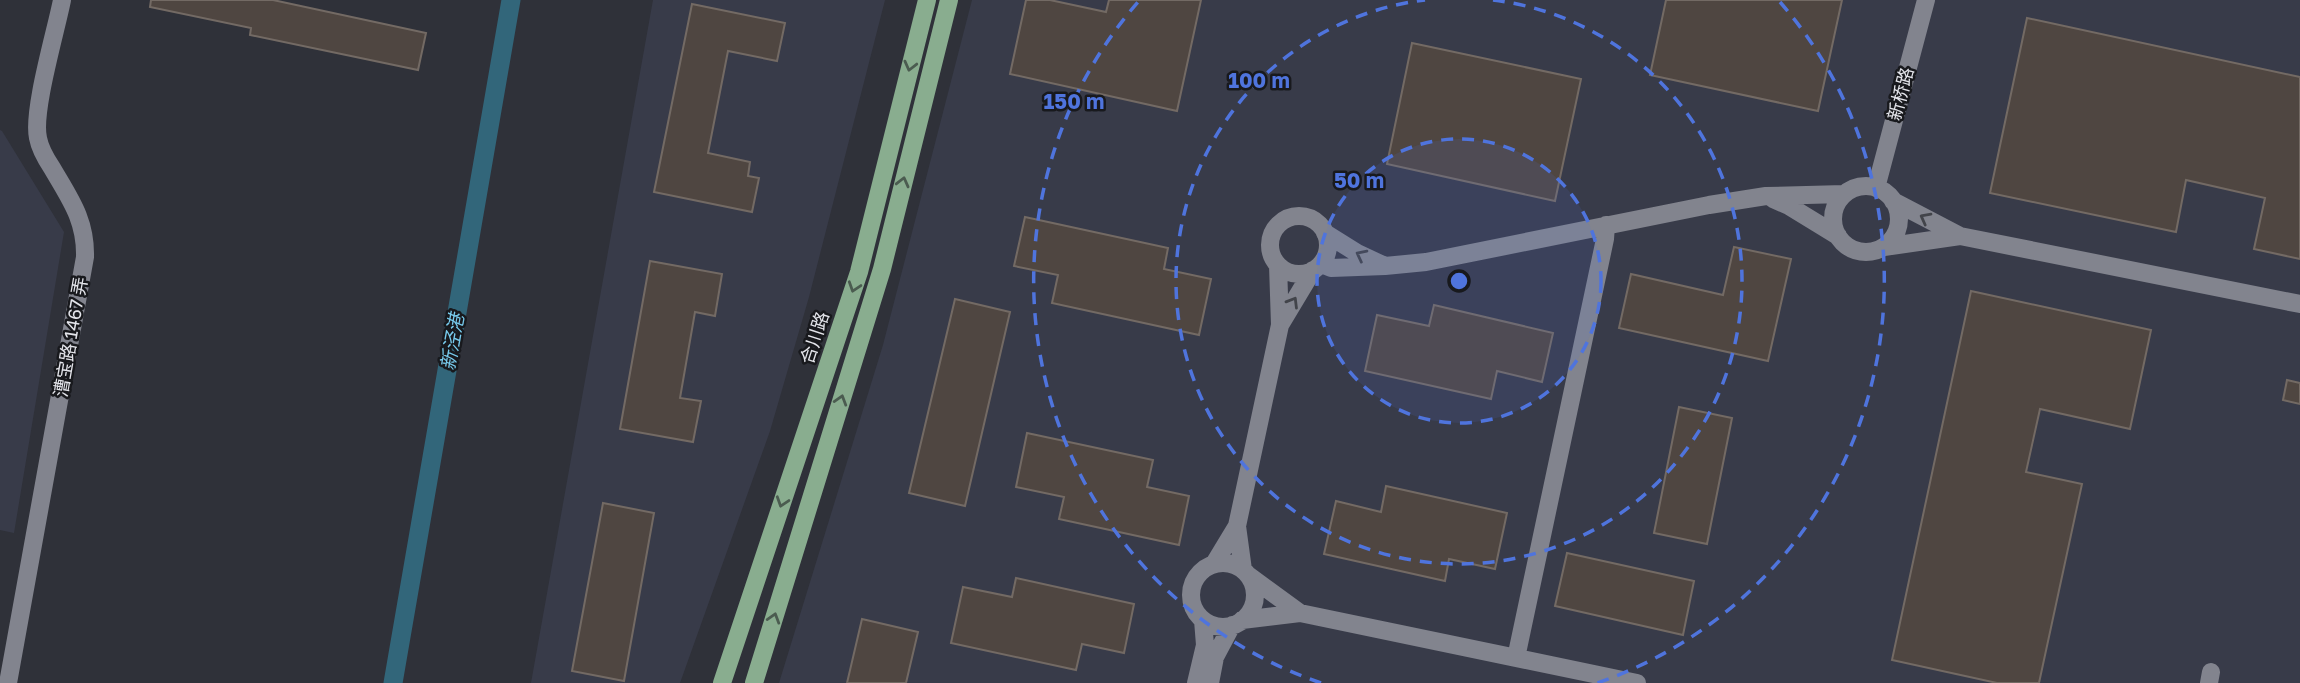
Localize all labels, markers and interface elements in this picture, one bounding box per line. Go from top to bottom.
one-way arrow [904,60,918,72]
street label: 新桥路 [1882,65,1918,123]
text: 100 m [1228,67,1290,93]
text: 150 m [1044,88,1104,114]
text: 50 m [1334,167,1384,193]
one-way arrow [895,176,909,188]
one-way arrow [1919,213,1932,226]
one-way arrow [1356,249,1368,263]
centre of rings [1447,269,1471,293]
street label: 漕宝路 1467 弄 [49,275,91,398]
one-way arrow [848,280,862,292]
one-way arrow [1285,297,1298,310]
water label: 新泾港 [435,309,468,372]
street label: 合川路 [795,309,833,367]
one-way arrow [833,395,848,407]
one-way arrow [776,496,790,508]
one-way arrow [766,612,781,624]

